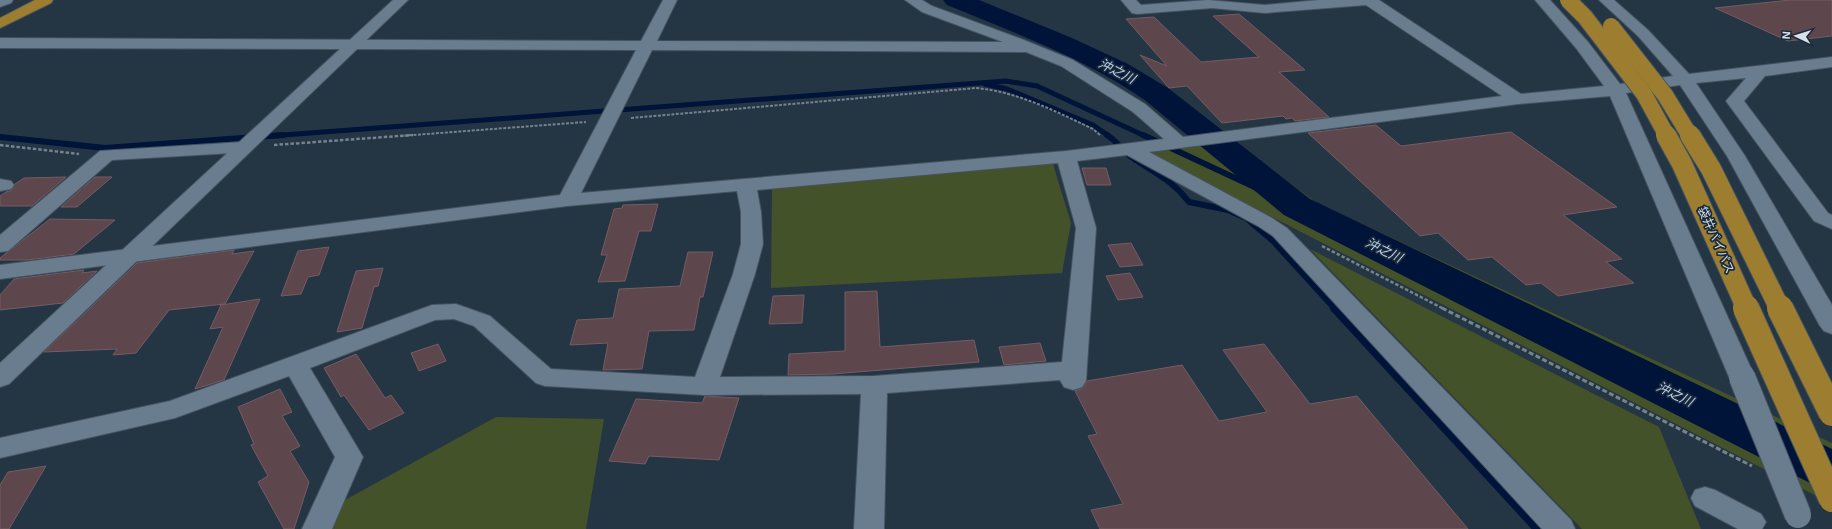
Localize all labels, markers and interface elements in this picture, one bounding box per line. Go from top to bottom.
north arrow [1776,16,1816,56]
text: N [1780,31,1792,40]
water label: 沖之川 [1096,55,1140,87]
street label: 袋井バイパス [1695,203,1737,276]
water label: 沖之川 [1363,235,1407,266]
water label: 沖之川 [1654,379,1698,410]

